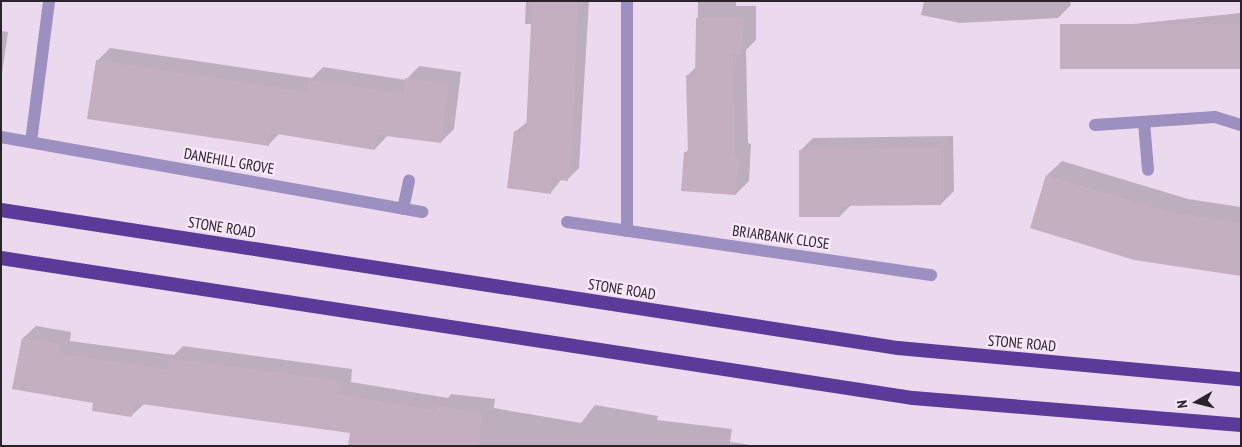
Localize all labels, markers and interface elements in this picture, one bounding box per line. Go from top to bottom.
street label: DANEHILL GROVE [182,144,276,178]
street label: STONE ROAD [187,213,257,241]
street label: BRIARBANK CLOSE [731,221,831,253]
street label: STONE ROAD [587,275,657,303]
street label: STONE ROAD [987,331,1057,355]
north arrow [1172,377,1222,427]
text: N [1173,399,1192,409]

